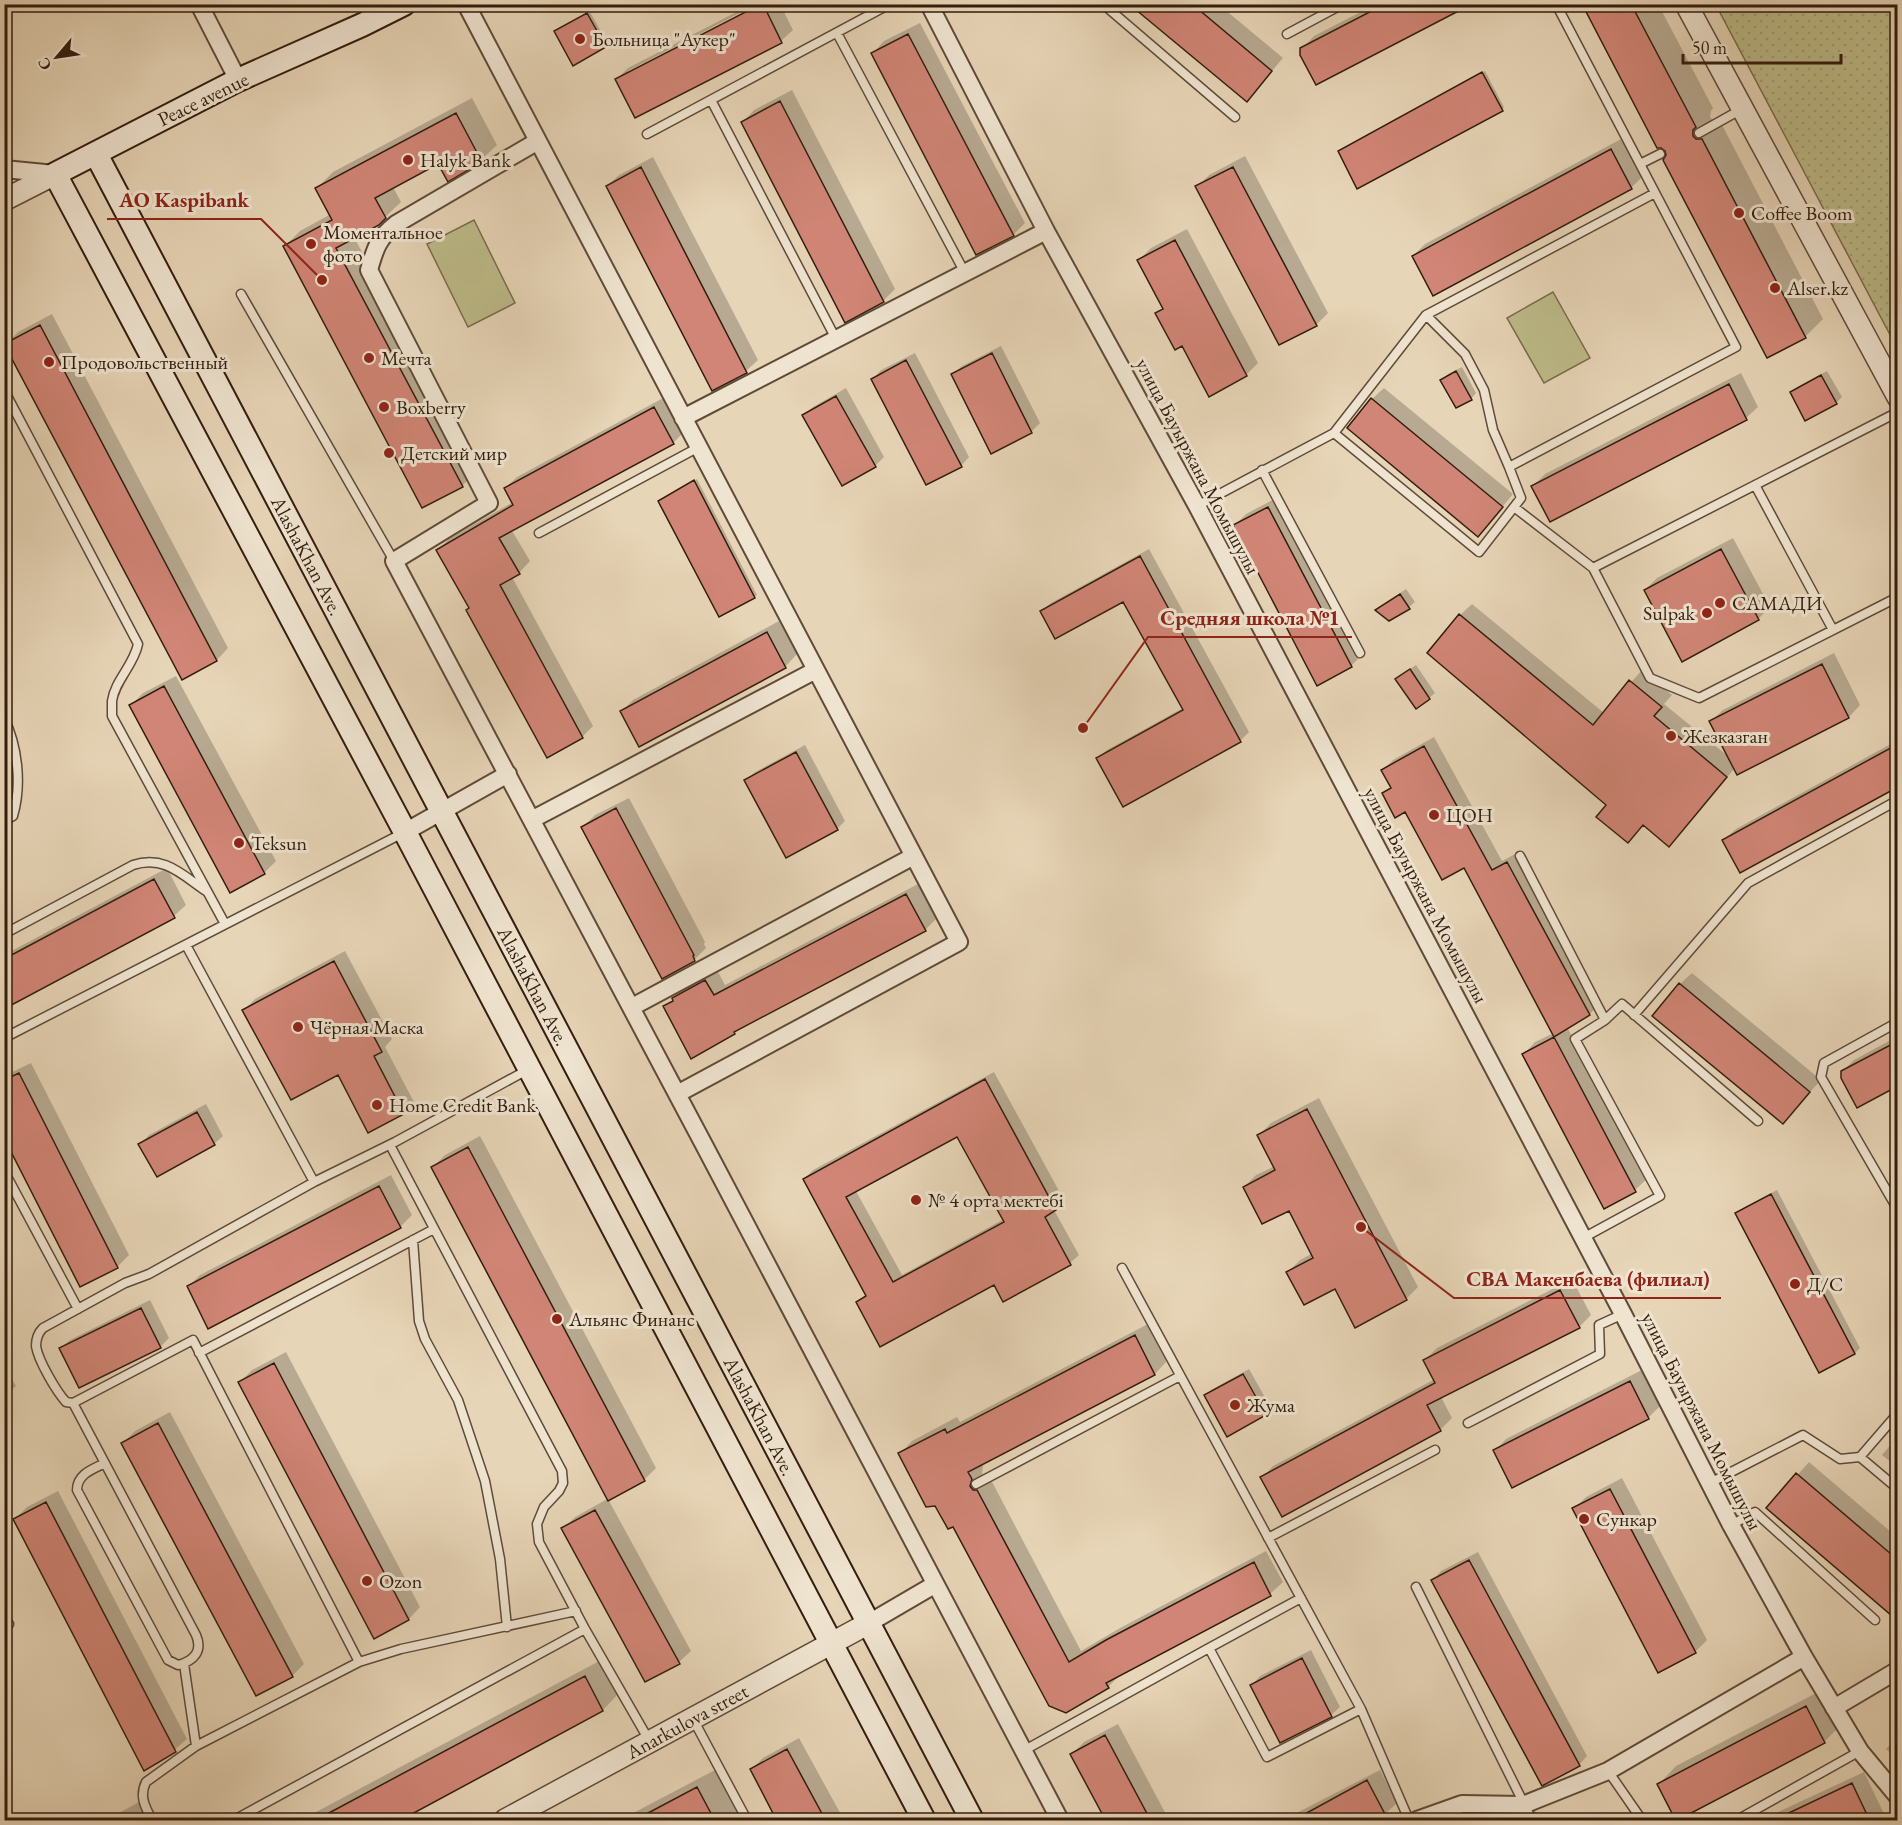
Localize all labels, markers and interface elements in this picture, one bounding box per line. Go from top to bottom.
place label: Больница "Аукер" [592,26,736,52]
north arrow [27,27,87,87]
scale bar [1683,27,1840,65]
marker: Больница "Аукер" [573,32,587,46]
text: 50 m [1692,36,1727,59]
text: С [32,54,56,74]
street label: Peace avenue [153,66,253,132]
place label: Halyk Bank [420,147,511,173]
marker: Halyk Bank [401,153,415,167]
callout: AO Kaspibank [107,180,261,219]
text: AO Kaspibank [118,186,250,213]
place label: Coffee Boom [1751,200,1853,226]
marker: Coffee Boom [1732,206,1746,220]
place label: Моментальное фото [323,219,443,268]
marker: Моментальное фото [304,237,318,251]
place label: Alser.kz [1786,275,1849,301]
marker: Alser.kz [1768,281,1782,295]
place label: Мечта [381,345,432,371]
place label: Продовольственный [61,349,229,375]
marker: Мечта [362,351,376,365]
street label: улица Бауыржана Момышулы [1130,353,1266,579]
marker: Продовольственный [42,355,56,369]
place label: Boxberry [396,394,466,420]
marker: Boxberry [377,400,391,414]
place label: Детский мир [401,440,507,466]
marker: Детский мир [382,446,396,460]
street label: AlashaKhan Ave. [265,491,349,620]
place label: САМАДИ [1732,590,1822,616]
marker: САМАДИ [1713,596,1727,610]
callout: Средняя школа №1 [1148,598,1352,637]
place label: Sulpak [1643,600,1696,626]
text: Средняя школа №1 [1160,604,1340,631]
marker: Sulpak [1700,606,1714,620]
place label: Жезказган [1682,723,1768,749]
marker: Жезказган [1664,729,1678,743]
street label: улица Бауыржана Момышулы [1358,782,1494,1008]
place label: ЦОН [1446,802,1493,828]
marker: ЦОН [1427,808,1441,822]
place label: Teksun [251,830,307,856]
marker: Teksun [232,836,246,850]
street label: AlashaKhan Ave. [491,921,575,1050]
place label: Чёрная Маска [310,1014,424,1040]
marker: Чёрная Маска [291,1020,305,1034]
place label: Home Credit Bank [389,1092,537,1118]
marker: Home Credit Bank [370,1098,384,1112]
place label: № 4 орта мектебі [928,1187,1064,1213]
marker: № 4 орта мектебі [909,1193,923,1207]
callout: СВА Макенбаева (филиал) [1454,1259,1721,1298]
text: СВА Макенбаева (филиал) [1466,1265,1710,1292]
place label: Д/С [1807,1271,1843,1297]
marker: Д/С [1788,1277,1802,1291]
place label: Альянс Финанс [568,1306,695,1332]
street label: улица Бауыржана Момышулы [1636,1308,1768,1534]
marker: Альянс Финанс [550,1312,564,1326]
street label: AlashaKhan Ave. [717,1351,802,1480]
place label: Жума [1246,1392,1295,1418]
marker: Жума [1228,1398,1242,1412]
place label: Сункар [1596,1506,1657,1532]
marker: Сункар [1577,1512,1591,1526]
place label: Ozon [379,1568,423,1594]
marker: Ozon [360,1574,374,1588]
street label: Anarkulova street [621,1678,753,1766]

